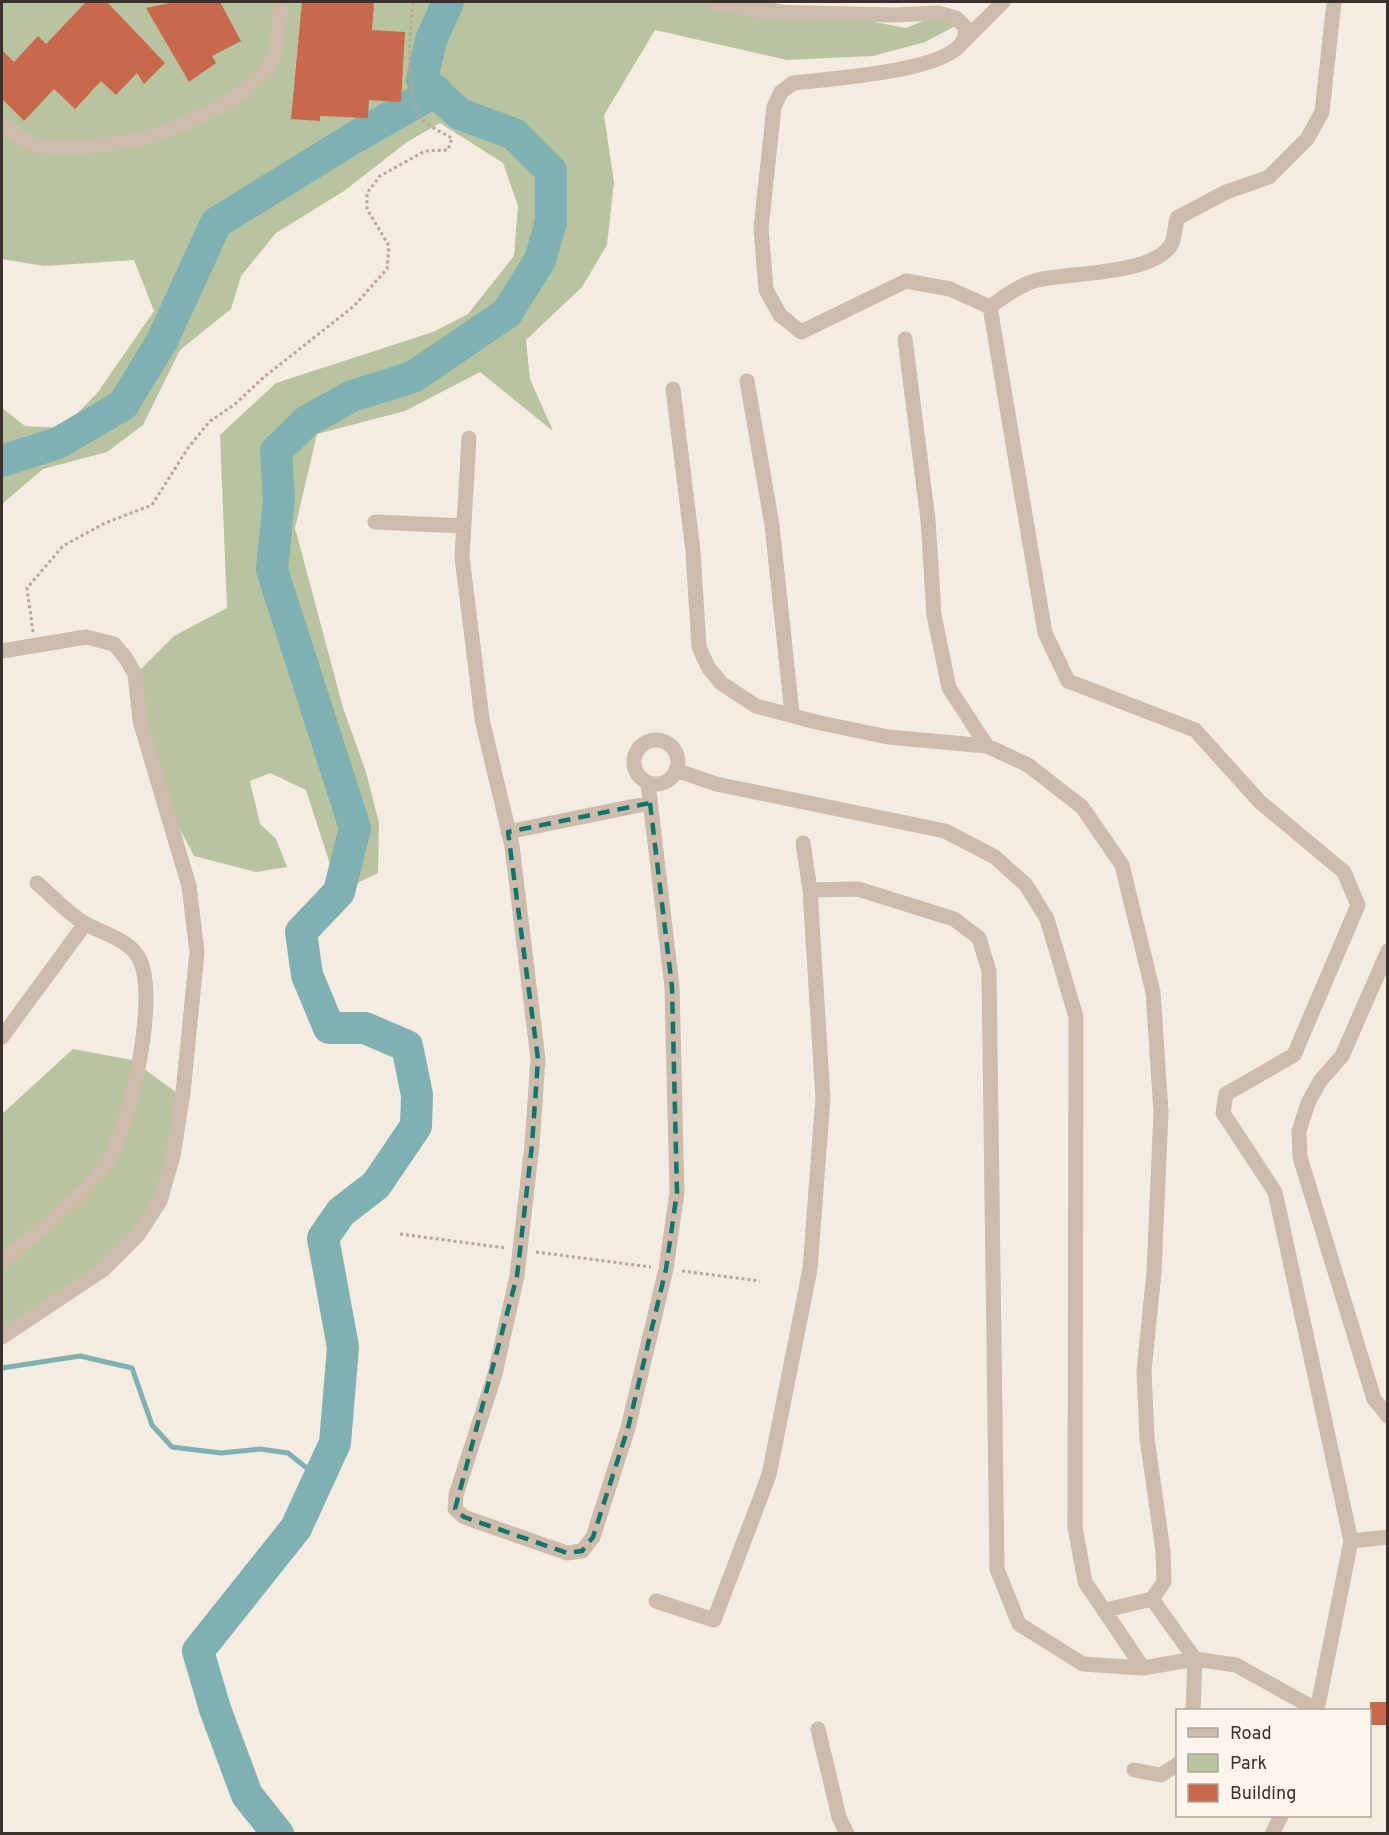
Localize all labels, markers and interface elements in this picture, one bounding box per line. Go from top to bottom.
legend [1176,1709,1371,1817]
text: Road [1230,1723,1272,1746]
text: Park [1230,1753,1267,1776]
text: Building [1230,1783,1296,1806]

